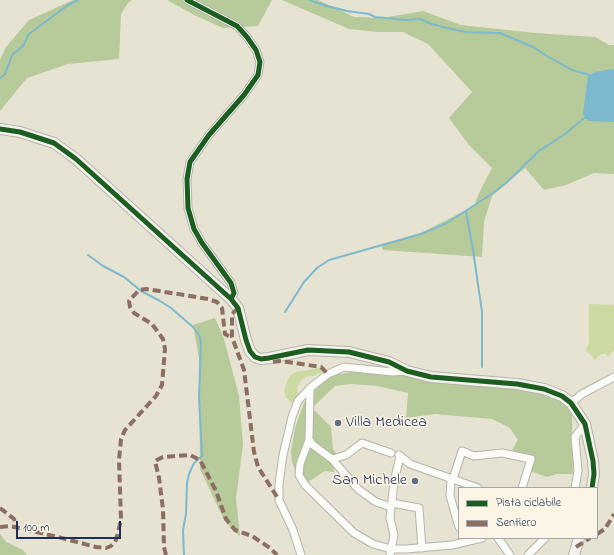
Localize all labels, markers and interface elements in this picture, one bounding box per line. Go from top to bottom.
place label: Villa Medicea [346,413,427,433]
marker: Villa Medicea [333,418,343,428]
place label: San Michele [332,471,407,491]
marker: San Michele [410,476,420,486]
legend [458,487,598,539]
text: Pista ciclabile [496,494,561,512]
scale bar [18,513,123,539]
text: Sentiero [496,514,537,532]
text: 100 m [23,519,50,537]

